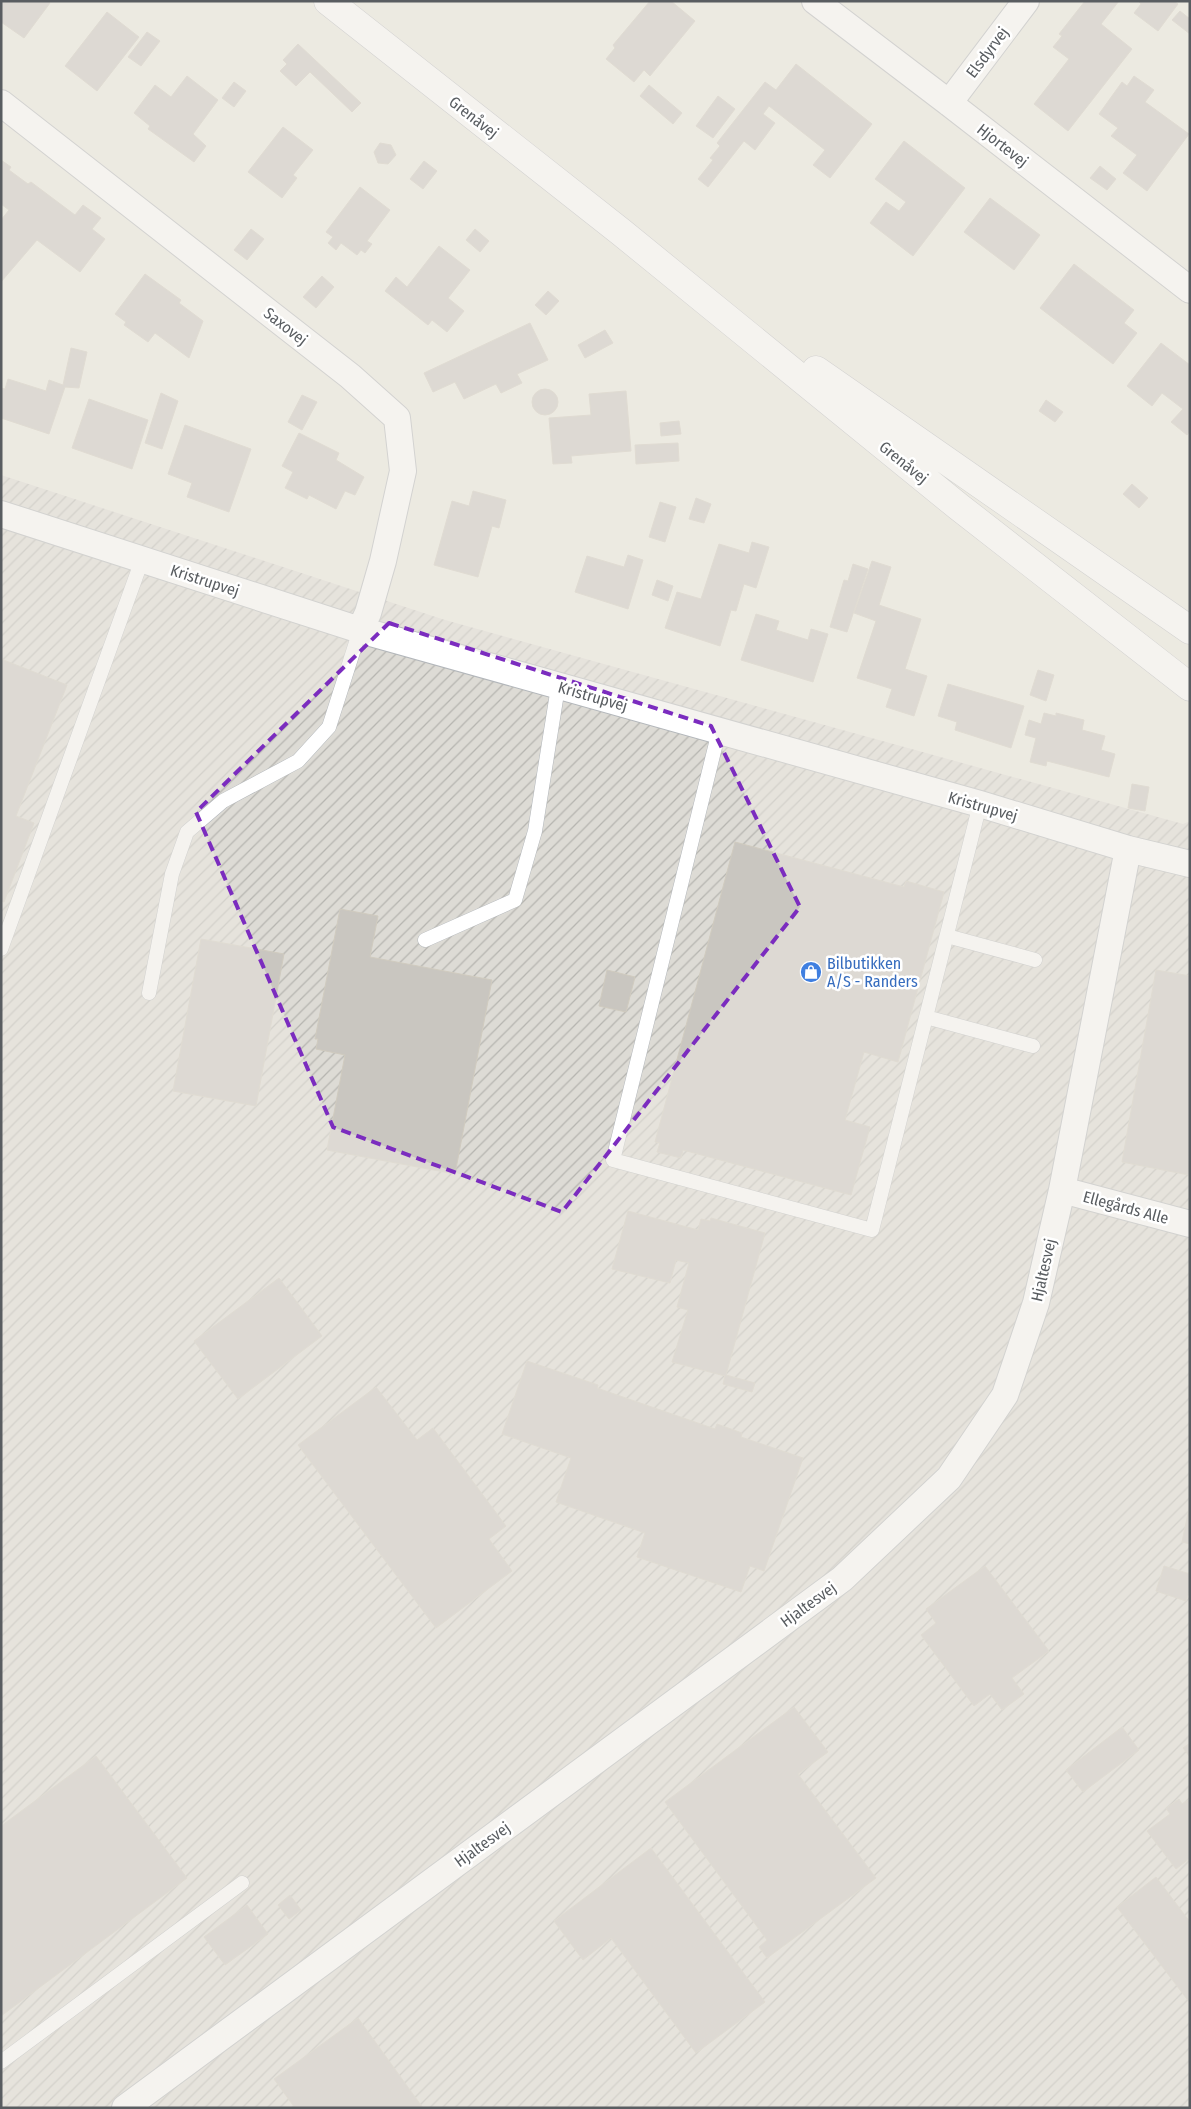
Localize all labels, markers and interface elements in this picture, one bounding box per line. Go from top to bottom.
street label: Elsdyrvej [962,23,1013,81]
street label: Grenåvej [445,92,502,142]
street label: Hjortevej [973,120,1032,171]
street label: Saxovej [260,304,311,349]
street label: Grenåvej [875,437,932,488]
street label: Kristrupvej [168,560,242,601]
street label: Kristrupvej [556,677,630,715]
street label: Kristrupvej [946,787,1020,825]
place label: Bilbutikken A/S - Randers [827,954,918,991]
shop icon: Bilbutikken A/S - Randers [799,960,823,984]
street label: Ellegårds Alle [1081,1187,1171,1228]
street label: Hjaltesvej [1027,1237,1060,1303]
street label: Hjaltesvej [777,1578,840,1631]
street label: Hjaltesvej [451,1818,514,1871]

